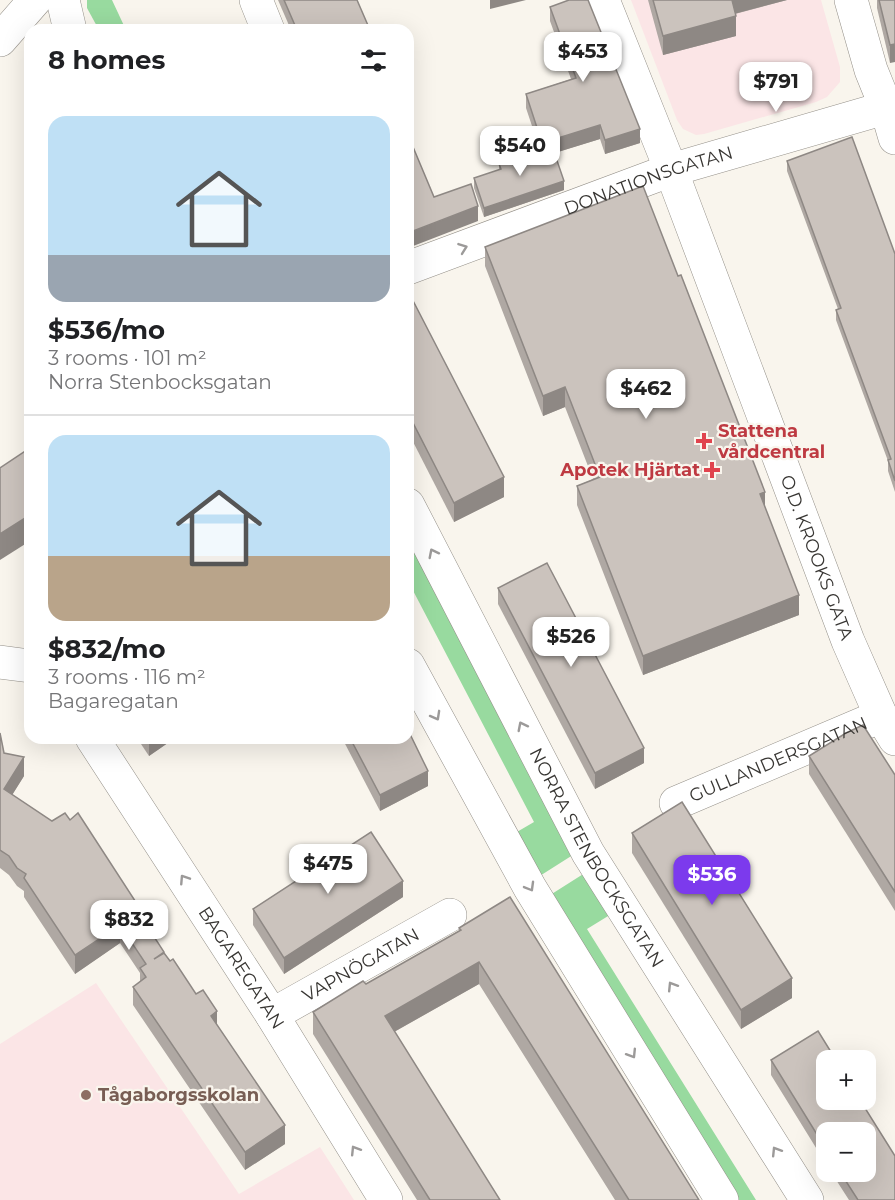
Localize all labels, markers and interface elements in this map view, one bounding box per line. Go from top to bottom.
pin: $453 [547,32,619,83]
text: $453 [558,39,608,63]
text: 8 homes [48,44,165,76]
icon: filters [357,44,390,77]
pin: $791 [740,62,812,113]
text: $791 [753,69,799,93]
pin: $540 [484,126,556,177]
text: $540 [494,133,546,157]
street label: DONATIONSGATAN [561,142,735,220]
icon: home [165,155,273,263]
one-way arrow [457,243,468,255]
text: $536/mo [48,314,165,346]
text: 3 rooms · 101 m² [48,346,207,370]
pin: $462 [610,369,682,420]
text: Norra Stenbocksgatan [48,370,272,394]
text: $462 [620,376,672,400]
place label: Stattena vårdcentral [717,420,825,463]
marker: Stattena vårdcentral [695,432,713,450]
place label: Apotek Hjärtat [559,459,700,481]
marker: Apotek Hjärtat [705,463,719,477]
street label: O.D. KROOKS GATA [776,472,858,643]
icon: home [165,474,273,582]
one-way arrow [428,548,440,559]
pin: $526 [535,617,607,668]
text: $526 [546,624,596,648]
text: $832/mo [48,633,166,665]
text: 3 rooms · 116 m² [48,665,206,689]
text: Bagaregatan [48,689,179,713]
one-way arrow [429,710,440,721]
street label: GULLANDERSGATAN [686,712,871,807]
one-way arrow [518,722,529,733]
street label: NORRA STENBOCKSGATAN [525,744,668,971]
pin: $475 [292,844,364,895]
text: $475 [303,851,353,875]
pin: $536 [676,855,748,906]
text: $536 [687,862,737,886]
one-way arrow [179,875,191,885]
one-way arrow [523,881,534,891]
pin: $832 [93,900,165,951]
street label: BAGAREGATAN [194,902,289,1033]
text: $832 [104,907,154,931]
street label: VAPNÖGATAN [299,923,423,1007]
one-way arrow [667,982,679,992]
one-way arrow [624,1048,636,1058]
map controls [816,1050,876,1182]
button: + [816,1050,876,1110]
place label: Tågaborgsskolan [98,1084,259,1106]
marker: Tågaborgsskolan [79,1088,93,1102]
button: − [816,1122,876,1182]
one-way arrow [351,1146,363,1156]
one-way arrow [772,1146,783,1157]

